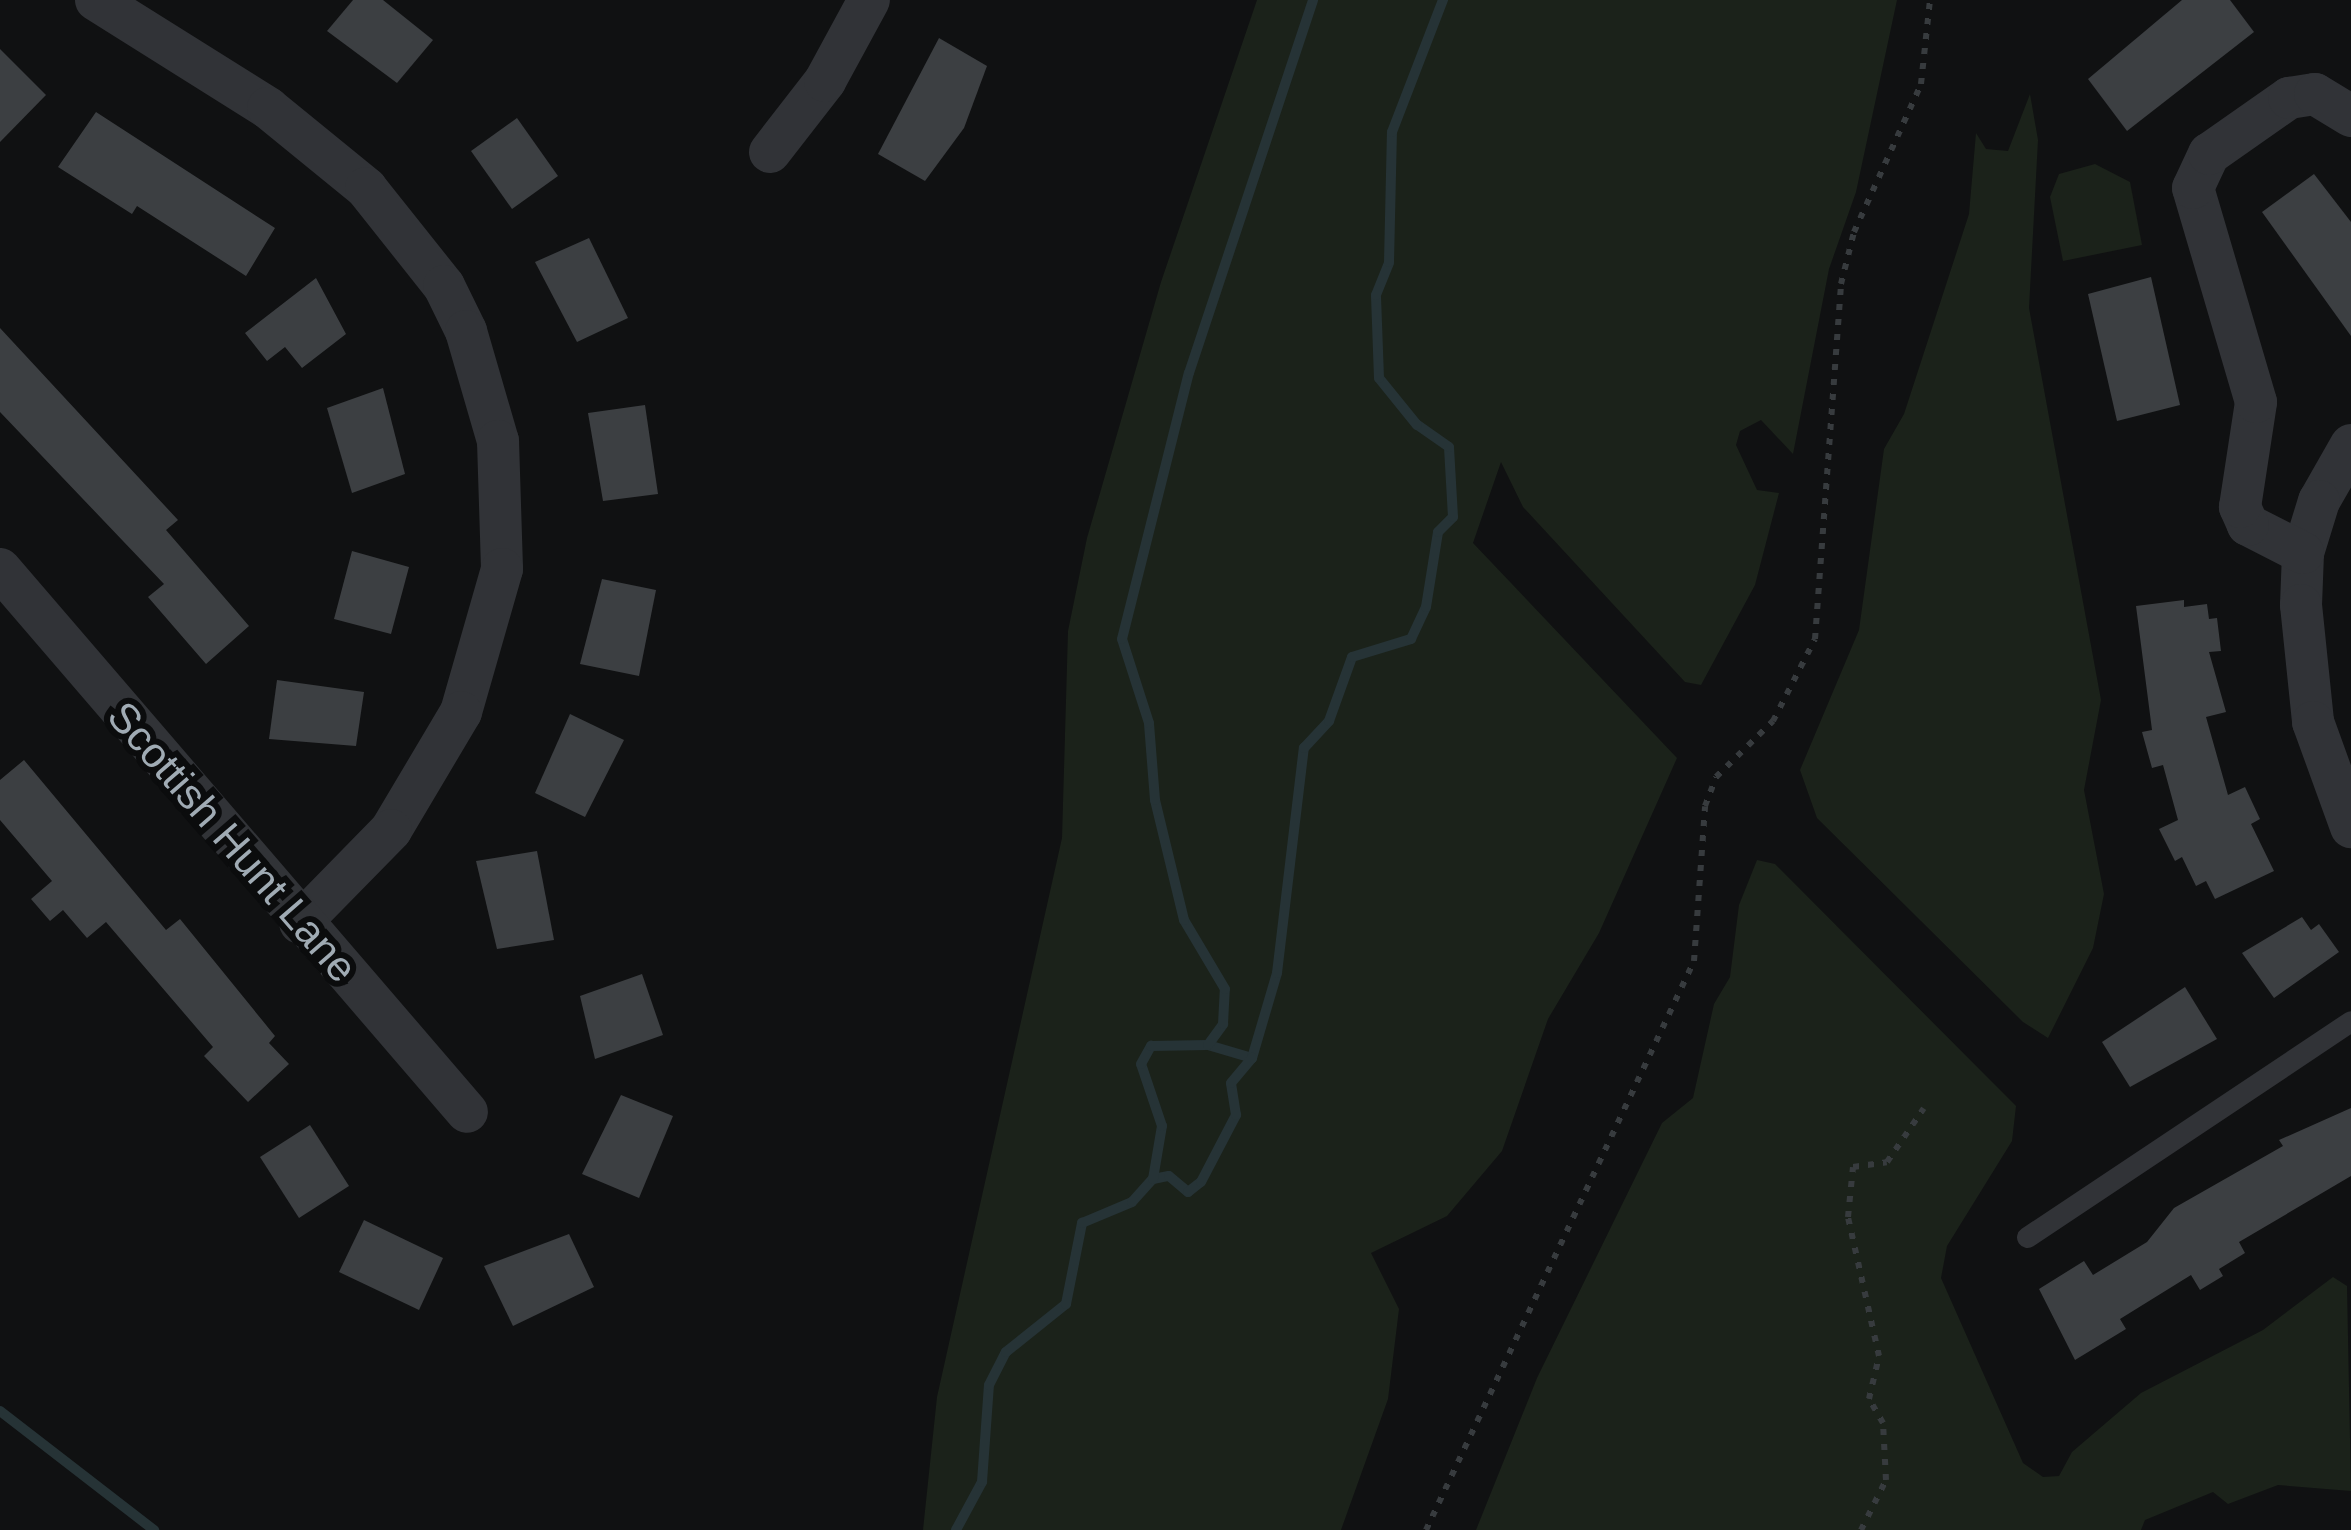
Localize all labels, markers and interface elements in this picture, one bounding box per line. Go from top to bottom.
street label: Scottish Hunt Lane [97,692,367,992]

